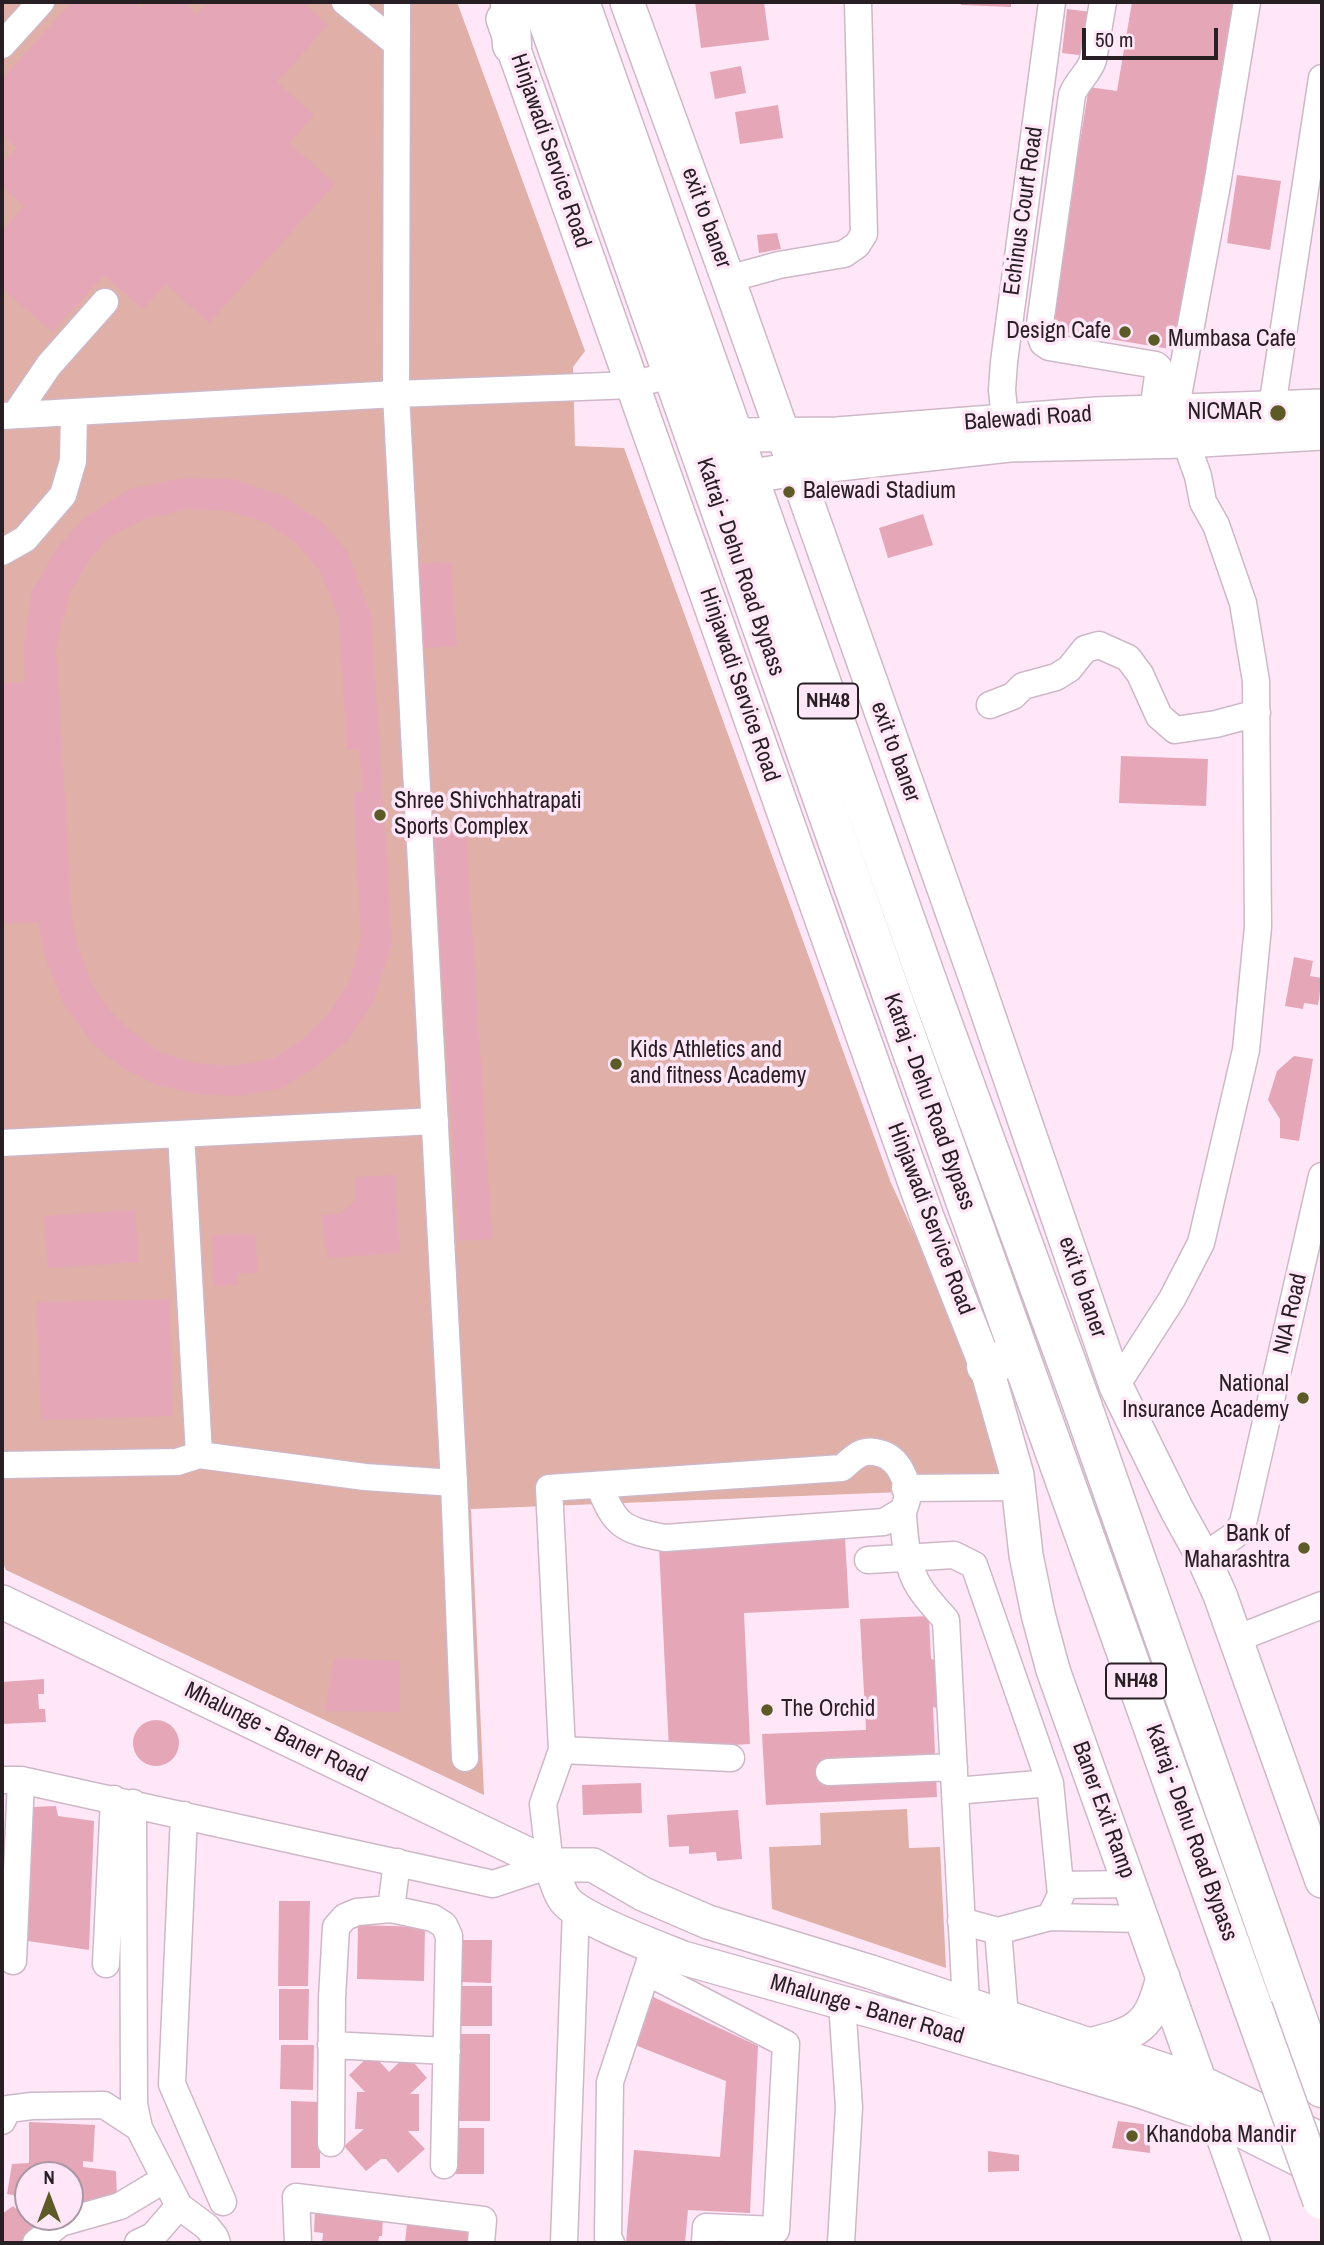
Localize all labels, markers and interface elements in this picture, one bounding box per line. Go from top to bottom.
scale bar [1086,14,1222,58]
text: 50 m [1095,25,1133,54]
street label: Hinjawadi Service Road [504,50,596,252]
street label: Echinus Court Road [999,125,1049,297]
street label: exit to baner [675,164,737,272]
place label: Design Cafe [1006,318,1111,346]
marker: Design Cafe [1117,324,1133,340]
place label: Mumbasa Cafe [1168,326,1296,354]
marker: Mumbasa Cafe [1146,332,1162,348]
place label: NICMAR [1188,399,1262,427]
street label: Balewadi Road [963,401,1093,437]
marker: NICMAR [1268,403,1288,423]
street label: Katraj - Dehu Road Bypass [690,454,790,680]
place label: Balewadi Stadium [803,478,956,506]
marker: Balewadi Stadium [781,484,797,500]
street label: Hinjawadi Service Road [693,584,785,786]
road number: NH48 [798,684,858,718]
street label: exit to baner [864,698,926,806]
place label: Shree Shivchhatrapati Sports Complex [394,788,582,842]
marker: Shree Shivchhatrapati Sports Complex [372,807,388,823]
street label: Katraj - Dehu Road Bypass [877,990,981,1214]
place label: Kids Athletics and and fitness Academy [630,1037,806,1091]
marker: Kids Athletics and and fitness Academy [608,1056,624,1072]
street label: Hinjawadi Service Road [881,1119,979,1319]
street label: exit to baner [1052,1233,1112,1341]
street label: NIA Road [1268,1271,1314,1357]
place label: National Insurance Academy [1122,1371,1289,1425]
marker: National Insurance Academy [1295,1390,1311,1406]
place label: Bank of Maharashtra [1184,1521,1290,1575]
marker: Bank of Maharashtra [1296,1540,1312,1556]
road number: NH48 [1106,1664,1166,1698]
street label: Mhalunge - Baner Road [180,1677,372,1789]
place label: The Orchid [781,1696,875,1724]
marker: The Orchid [759,1702,775,1718]
street label: Katraj - Dehu Road Bypass [1139,1721,1243,1945]
street label: Baner Exit Ramp [1065,1738,1141,1882]
street label: Mhalunge - Baner Road [767,1969,967,2051]
place label: Khandoba Mandir [1146,2122,1296,2150]
marker: Khandoba Mandir [1124,2128,1140,2144]
north arrow [14,2161,84,2231]
text: N [43,2164,55,2190]

